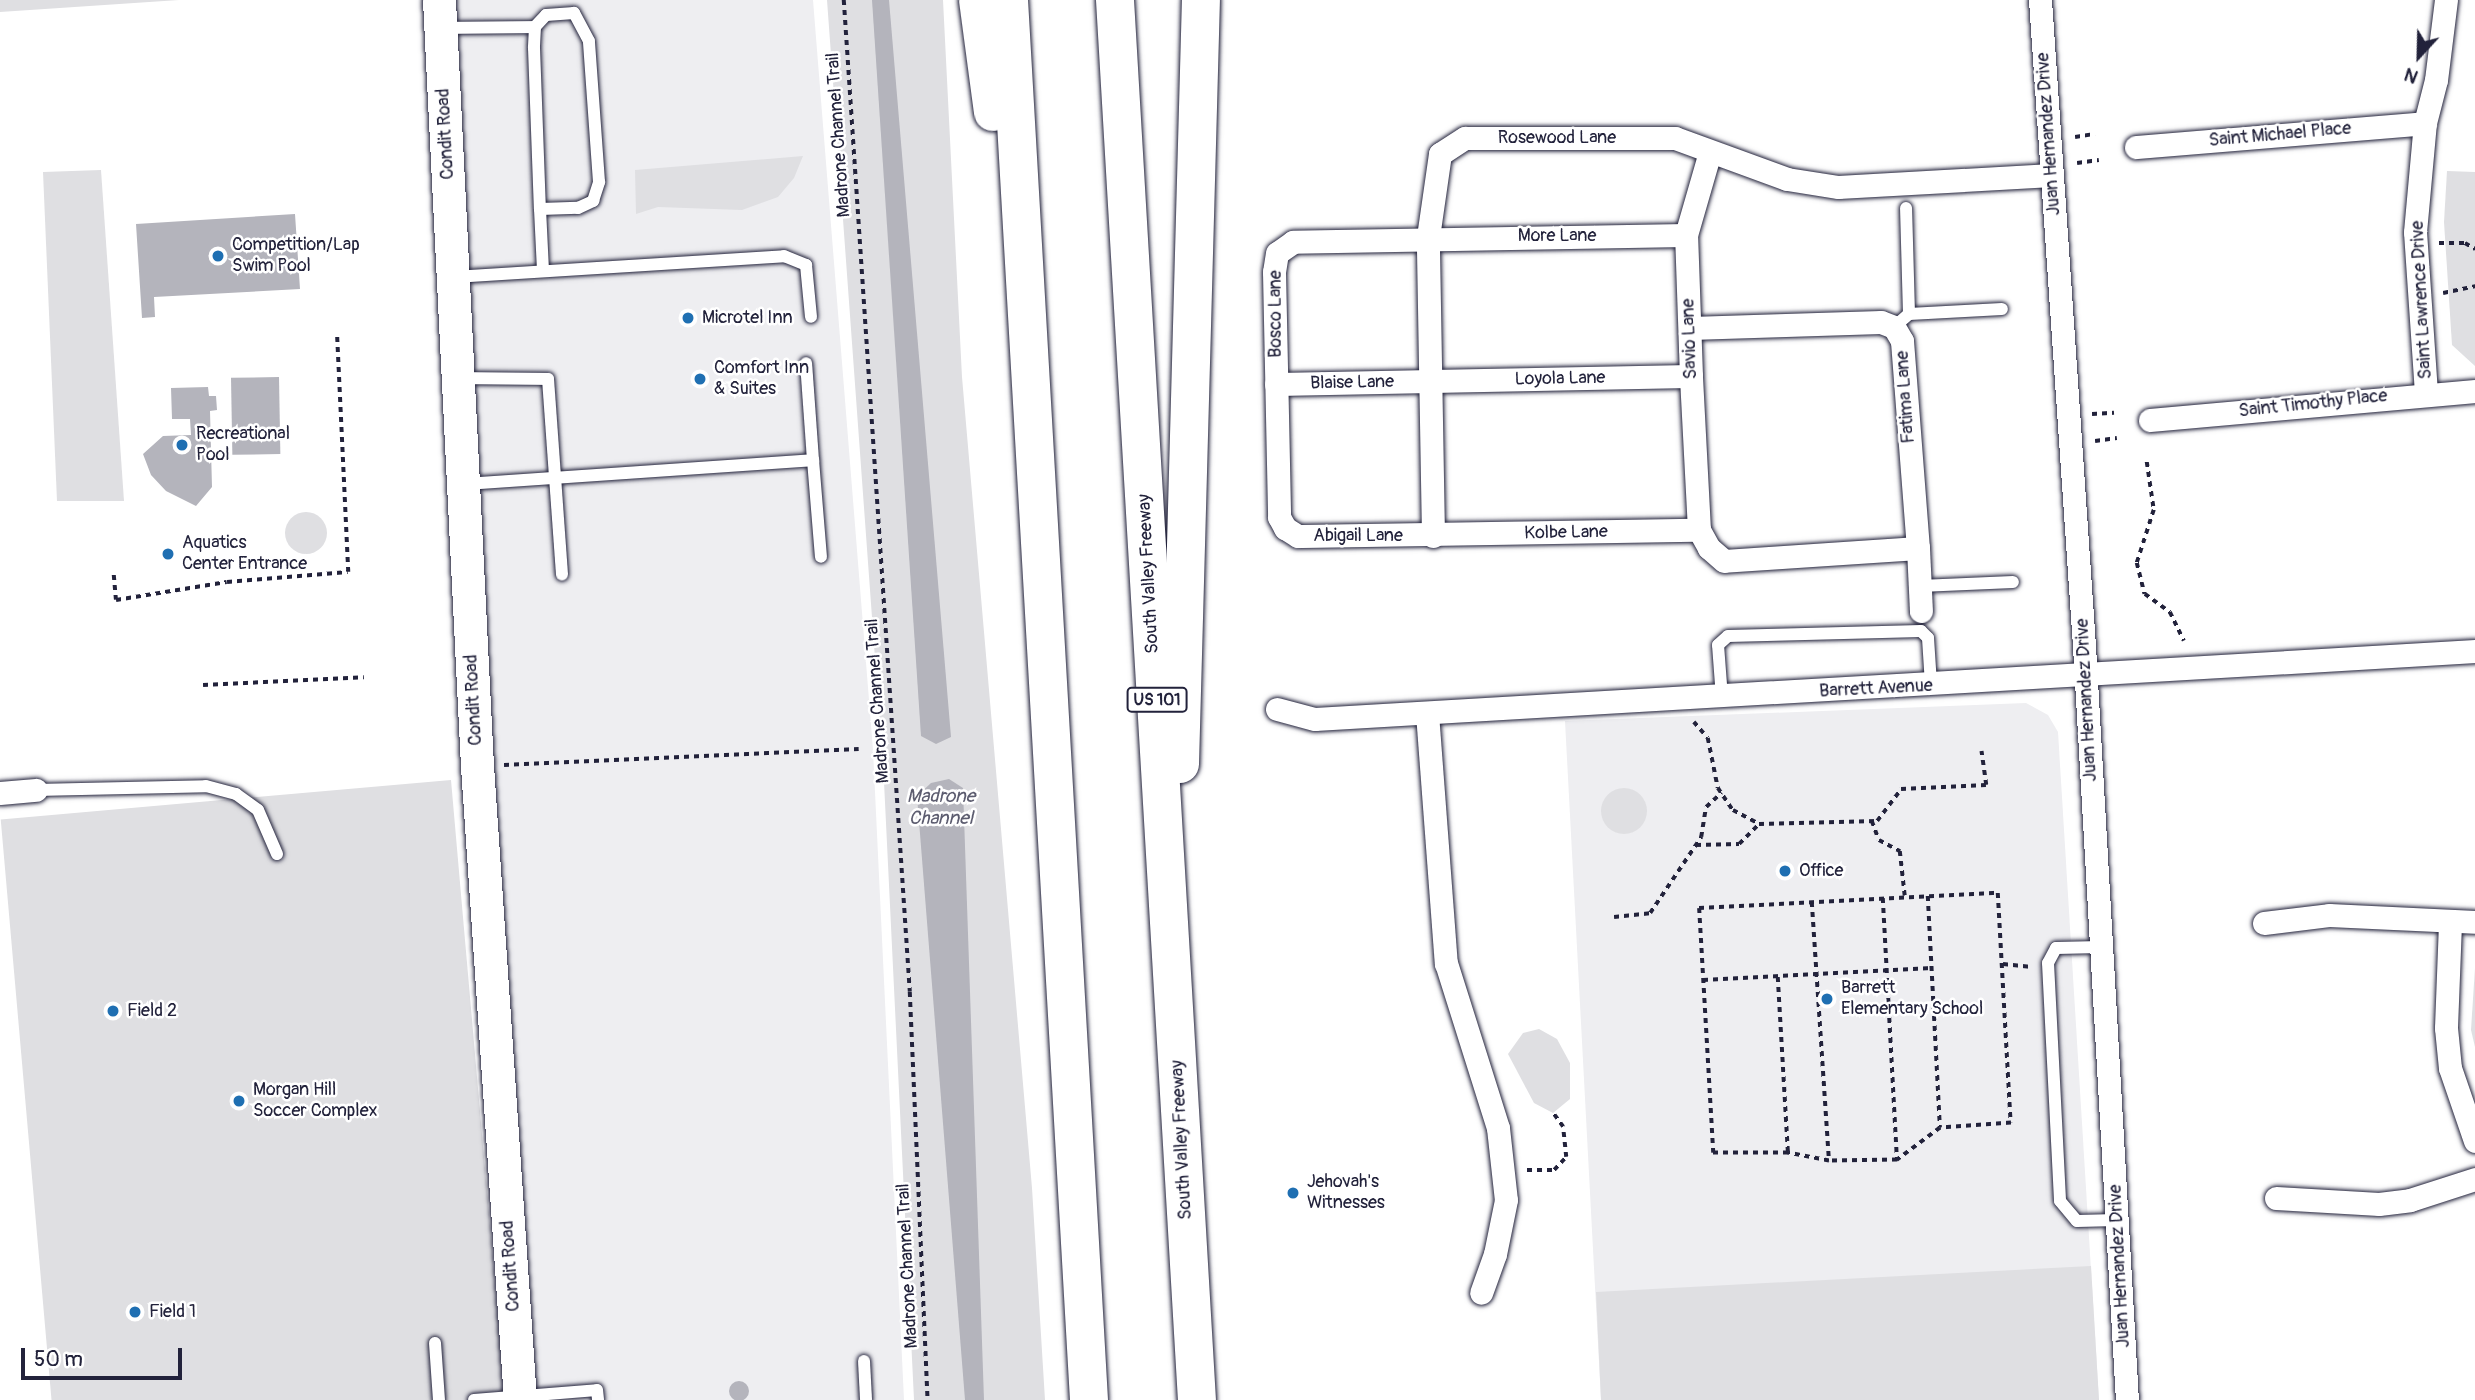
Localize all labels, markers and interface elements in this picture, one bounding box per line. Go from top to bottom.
north arrow [2384,21,2454,91]
street label: Madrone Channel Trail [822,52,856,218]
street label: Juan Hernandez Drive [2033,52,2065,216]
text: N [2401,62,2422,89]
street label: Condit Road [433,88,459,180]
street label: Saint Michael Place [2208,118,2352,152]
street label: Rosewood Lane [1498,127,1616,149]
street label: Saint Lawrence Drive [2407,220,2437,380]
street label: More Lane [1518,225,1596,247]
place label: Competition/Lap Swim Pool [232,235,360,278]
marker: Competition/Lap Swim Pool [210,248,226,264]
street label: Bosco Lane [1265,270,1287,358]
street label: Savio Lane [1678,298,1702,380]
place label: Microtel Inn [702,307,793,329]
marker: Microtel Inn [680,310,696,326]
street label: Fatima Lane [1892,350,1920,444]
place label: Comfort Inn & Suites [714,358,809,400]
street label: Loyola Lane [1514,367,1606,391]
marker: Comfort Inn & Suites [692,371,708,387]
street label: Blaise Lane [1310,371,1394,395]
street label: Saint Timothy Place [2238,385,2388,423]
place label: Recreational Pool [196,424,290,466]
marker: Recreational Pool [174,437,190,453]
street label: South Valley Freeway [1134,494,1164,654]
street label: Kolbe Lane [1524,521,1608,545]
street label: Abigail Lane [1313,525,1403,547]
place label: Aquatics Center Entrance [182,533,307,576]
marker: Aquatics Center Entrance [160,546,176,562]
street label: Madrone Channel Trail [861,618,895,784]
street label: Juan Hernandez Drive [2072,618,2102,782]
street label: Condit Road [461,654,487,746]
street label: Barrett Avenue [1819,675,1933,703]
road number: US 101 [1126,688,1188,712]
water label: Madrone Channel [907,786,975,830]
place label: Office [1799,860,1843,882]
marker: Office [1777,863,1793,879]
place label: Barrett Elementary School [1841,978,1983,1020]
marker: Barrett Elementary School [1819,991,1835,1007]
place label: Field 2 [127,1000,177,1022]
marker: Field 2 [105,1003,121,1019]
street label: South Valley Freeway [1167,1060,1197,1220]
place label: Morgan Hill Soccer Complex [253,1080,378,1122]
marker: Morgan Hill Soccer Complex [231,1093,247,1109]
place label: Jehovah's Witnesses [1307,1172,1385,1214]
street label: Madrone Channel Trail [893,1183,923,1349]
street label: Juan Hernandez Drive [2105,1184,2135,1348]
marker: Jehovah's Witnesses [1285,1185,1301,1201]
street label: Condit Road [497,1220,525,1312]
place label: Field 1 [149,1301,196,1323]
marker: Field 1 [127,1304,143,1320]
scale bar [24,1334,186,1378]
text: 50 m [34,1346,83,1373]

